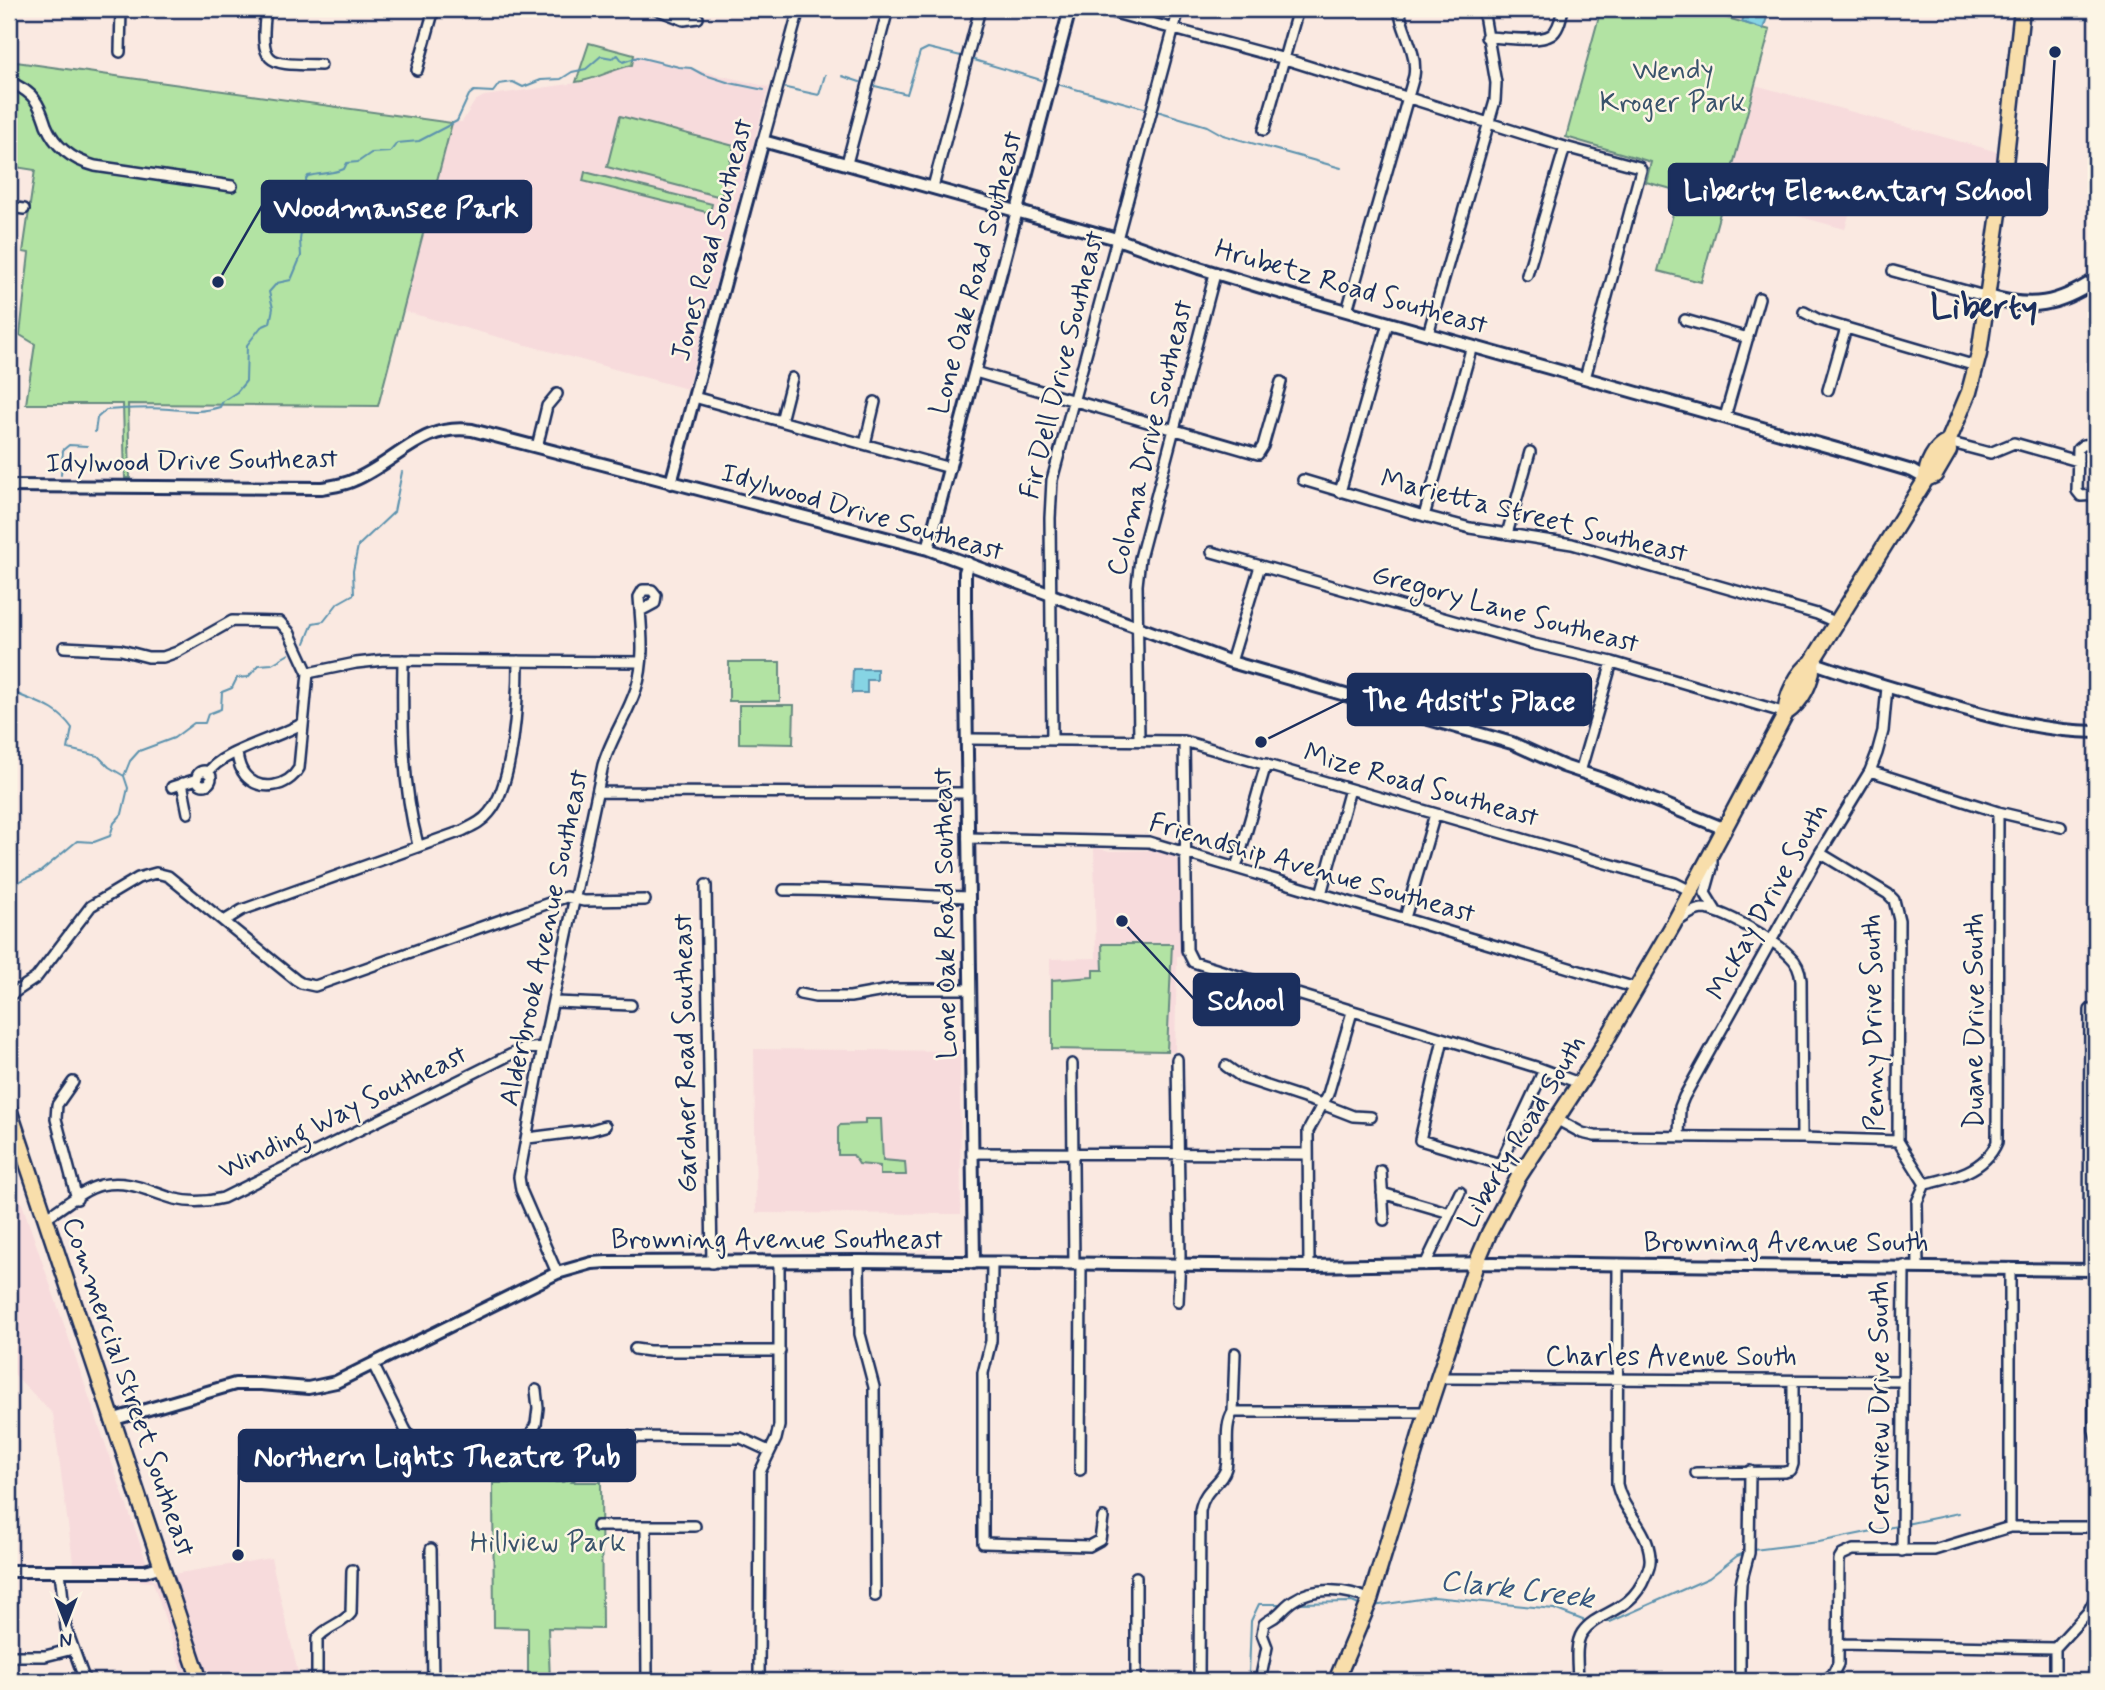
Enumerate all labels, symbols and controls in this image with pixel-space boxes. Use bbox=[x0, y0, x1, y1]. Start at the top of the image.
park label: Wendy Kroger Park bbox=[1600, 53, 1747, 122]
street label: Jones Road Southeast bbox=[663, 114, 763, 365]
street label: Lone Oak Road Southeast bbox=[921, 127, 1033, 419]
callout: Liberty Elementary School bbox=[1669, 164, 2047, 215]
text: Liberty Elementary School bbox=[1683, 172, 2033, 211]
callout: Woodmansee Park bbox=[262, 181, 531, 232]
text: Woodmansee Park bbox=[272, 189, 519, 228]
street label: Fir Dell Drive Southeast bbox=[1012, 226, 1114, 503]
street label: Hrubetz Road Southeast bbox=[1210, 231, 1492, 345]
district label: Liberty bbox=[1930, 285, 2038, 331]
street label: Coloma Drive Southeast bbox=[1099, 295, 1203, 580]
street label: Idylwood Drive Southeast bbox=[46, 441, 339, 483]
street label: Idylwood Drive Southeast bbox=[716, 455, 1008, 571]
street label: Marietta Street Southeast bbox=[1377, 461, 1692, 573]
street label: Gregory Lane Southeast bbox=[1367, 557, 1643, 666]
callout: The Adsit's Place bbox=[1348, 674, 1591, 725]
text: The Adsit's Place bbox=[1362, 682, 1576, 721]
street label: Mize Road Southeast bbox=[1299, 735, 1543, 837]
street label: Alderbrook Avenue Southeast bbox=[491, 766, 599, 1110]
street label: Lone Oak Road Southeast bbox=[925, 766, 967, 1059]
street label: McKay Drive South bbox=[1699, 797, 1837, 1007]
street label: Friendship Avenue Southeast bbox=[1145, 805, 1480, 933]
street label: Gardner Road Southeast bbox=[665, 912, 707, 1193]
street label: Duane Drive South bbox=[1957, 913, 1994, 1129]
street label: Penny Drive South bbox=[1854, 914, 1894, 1132]
callout: School bbox=[1194, 974, 1299, 1025]
text: School bbox=[1207, 982, 1285, 1021]
street label: Liberty Road South bbox=[1451, 1028, 1595, 1236]
street label: Winding Way Southeast bbox=[213, 1036, 475, 1192]
street label: Commercial Street Southeast bbox=[52, 1212, 204, 1562]
street label: Browning Avenue Southeast bbox=[611, 1222, 944, 1259]
street label: Browning Avenue South bbox=[1643, 1225, 1929, 1262]
street label: Crestview Drive South bbox=[1862, 1281, 1899, 1535]
street label: Charles Avenue South bbox=[1545, 1339, 1797, 1376]
callout: Northern Lights Theatre Pub bbox=[239, 1430, 635, 1481]
text: Northern Lights Theatre Pub bbox=[253, 1438, 621, 1478]
park label: Hillview Park bbox=[470, 1525, 626, 1562]
water label: Clark Creek bbox=[1438, 1561, 1598, 1619]
north arrow bbox=[32, 1588, 102, 1658]
text: N bbox=[60, 1626, 72, 1651]

